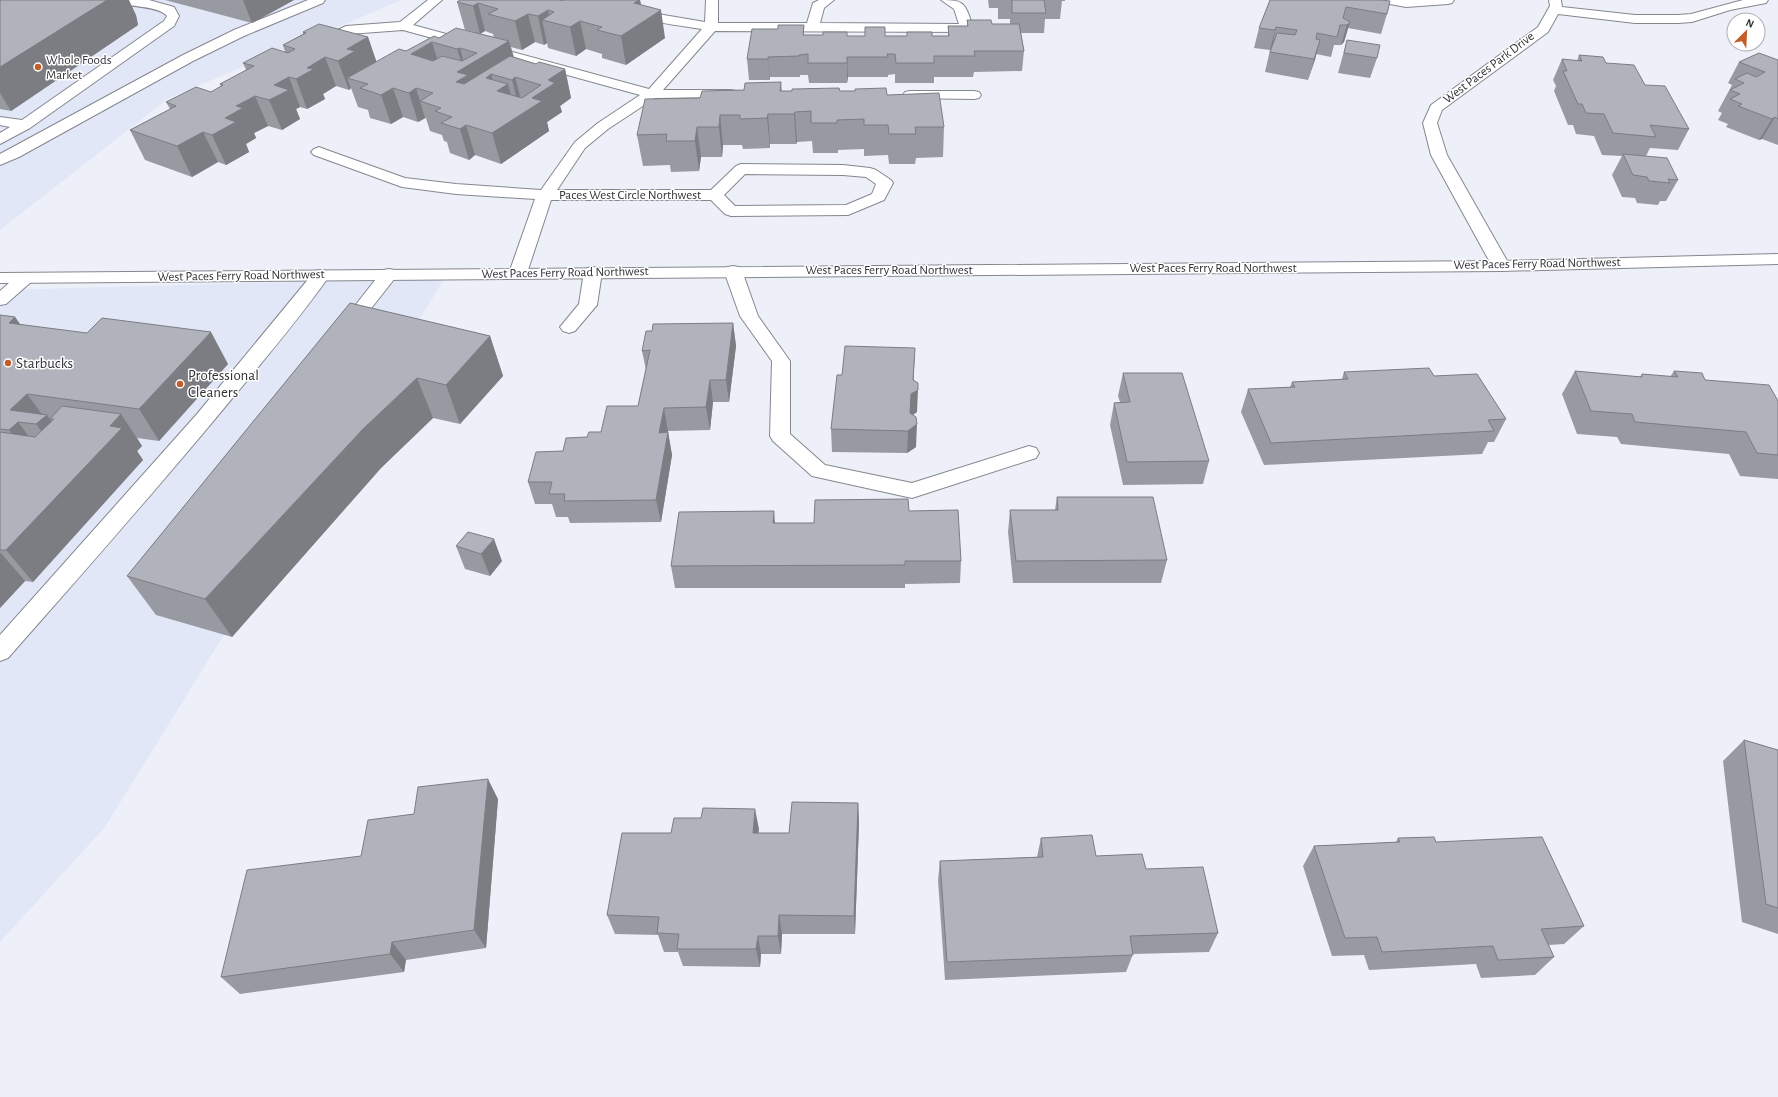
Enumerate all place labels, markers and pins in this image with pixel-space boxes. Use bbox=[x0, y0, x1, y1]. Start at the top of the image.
place label: Whole Foods Market bbox=[46, 54, 112, 82]
marker: Whole Foods Market bbox=[33, 62, 43, 72]
place label: Starbucks bbox=[16, 356, 73, 371]
marker: Starbucks bbox=[3, 358, 13, 368]
place label: Professional Cleaners bbox=[188, 368, 259, 400]
marker: Professional Cleaners bbox=[175, 379, 185, 389]

